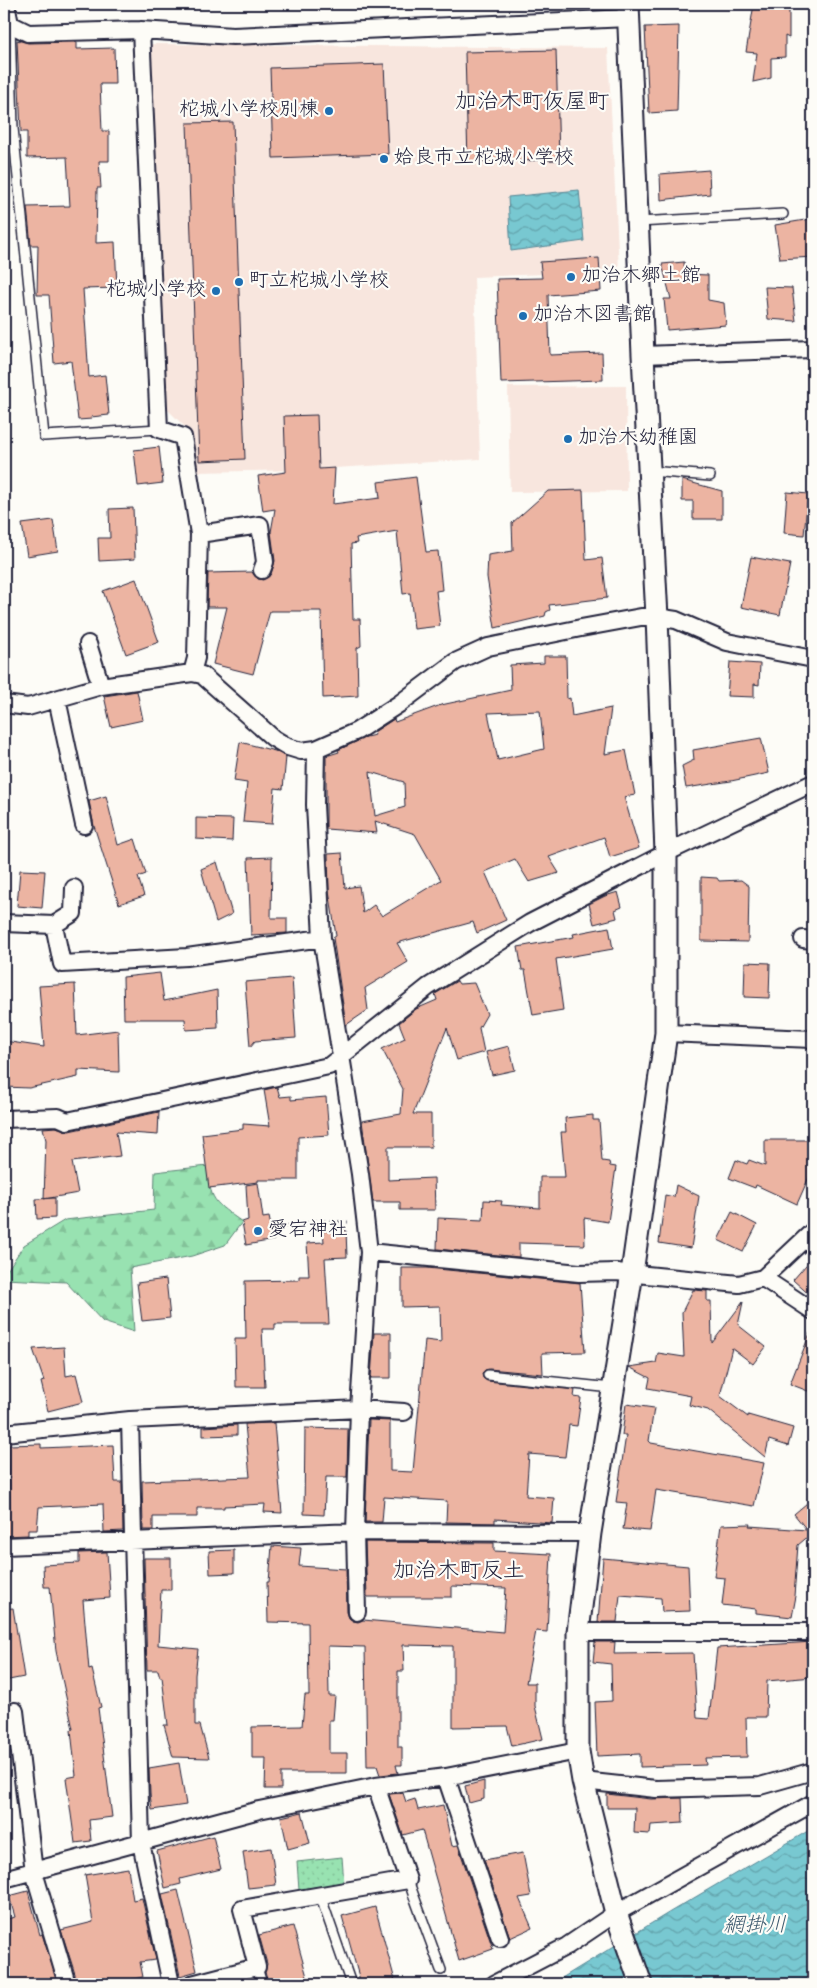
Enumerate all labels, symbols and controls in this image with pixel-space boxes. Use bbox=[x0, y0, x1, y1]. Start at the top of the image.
district label: 加治木町仮屋町 bbox=[455, 88, 609, 119]
place label: 柁城小学校別棟 bbox=[179, 97, 319, 125]
marker: 柁城小学校別棟 bbox=[323, 105, 335, 117]
place label: 姶良市立柁城小学校 bbox=[394, 145, 574, 173]
marker: 姶良市立柁城小学校 bbox=[378, 153, 390, 165]
place label: 加治木郷土館 bbox=[581, 263, 701, 291]
place label: 町立柁城小学校 bbox=[249, 268, 389, 296]
marker: 加治木郷土館 bbox=[565, 271, 577, 283]
marker: 町立柁城小学校 bbox=[233, 276, 245, 288]
place label: 柁城小学校 bbox=[106, 277, 206, 305]
marker: 柁城小学校 bbox=[210, 285, 222, 297]
place label: 加治木図書館 bbox=[533, 302, 653, 330]
marker: 加治木図書館 bbox=[517, 310, 529, 322]
place label: 加治木幼稚園 bbox=[578, 425, 698, 453]
marker: 加治木幼稚園 bbox=[562, 433, 574, 445]
place label: 愛宕神社 bbox=[268, 1217, 348, 1245]
marker: 愛宕神社 bbox=[252, 1225, 264, 1237]
district label: 加治木町反土 bbox=[393, 1557, 525, 1588]
water label: 網掛川 bbox=[724, 1912, 787, 1942]

